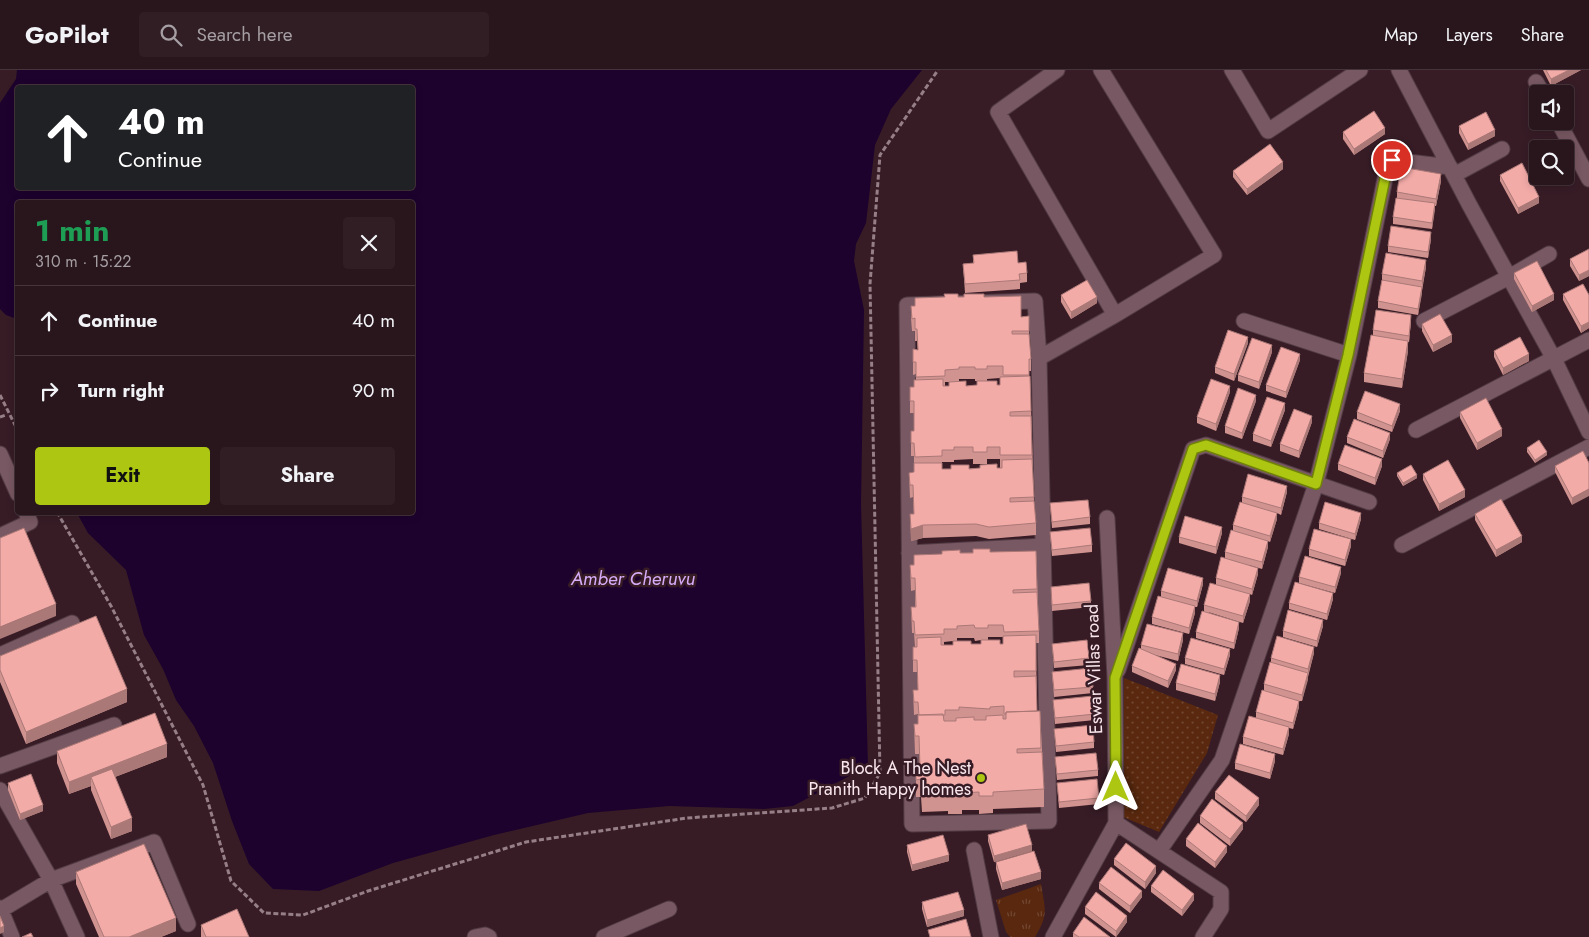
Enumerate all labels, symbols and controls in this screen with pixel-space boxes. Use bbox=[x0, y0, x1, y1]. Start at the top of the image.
search box bbox=[139, 12, 489, 57]
text: GoPilot bbox=[25, 17, 109, 52]
icon: search bbox=[157, 21, 185, 49]
text: Search here bbox=[197, 21, 293, 48]
text: Map bbox=[1384, 22, 1418, 48]
text: Layers bbox=[1446, 22, 1493, 48]
text: Share bbox=[1521, 22, 1564, 48]
map controls bbox=[1529, 85, 1574, 185]
button: sound bbox=[1529, 85, 1574, 130]
text: 40 m bbox=[118, 97, 205, 147]
icon: ahead bbox=[35, 105, 100, 170]
pin bbox=[1371, 139, 1413, 181]
button: search bbox=[1529, 140, 1574, 185]
text: Continue bbox=[118, 143, 202, 175]
icon: arrive bbox=[1378, 146, 1406, 174]
text: 1 min bbox=[35, 209, 109, 252]
button: close bbox=[343, 217, 395, 269]
text: 310 m · 15:22 bbox=[35, 250, 131, 273]
icon: ahead bbox=[35, 307, 63, 335]
text: Continue bbox=[78, 307, 157, 334]
text: 40 m bbox=[352, 307, 395, 334]
icon: right bbox=[35, 377, 63, 405]
text: Turn right bbox=[78, 377, 164, 404]
text: 90 m bbox=[352, 377, 395, 404]
button: Exit bbox=[35, 447, 210, 505]
button: Share bbox=[220, 447, 395, 505]
water label: Amber Cheruvu bbox=[570, 565, 695, 592]
street label: Eswar Villas road bbox=[1079, 603, 1109, 735]
place label: Block A The Nest Pranith Happy homes bbox=[808, 755, 972, 802]
position arrow bbox=[1089, 760, 1141, 812]
marker: Block A The Nest Pranith Happy homes bbox=[975, 772, 987, 784]

